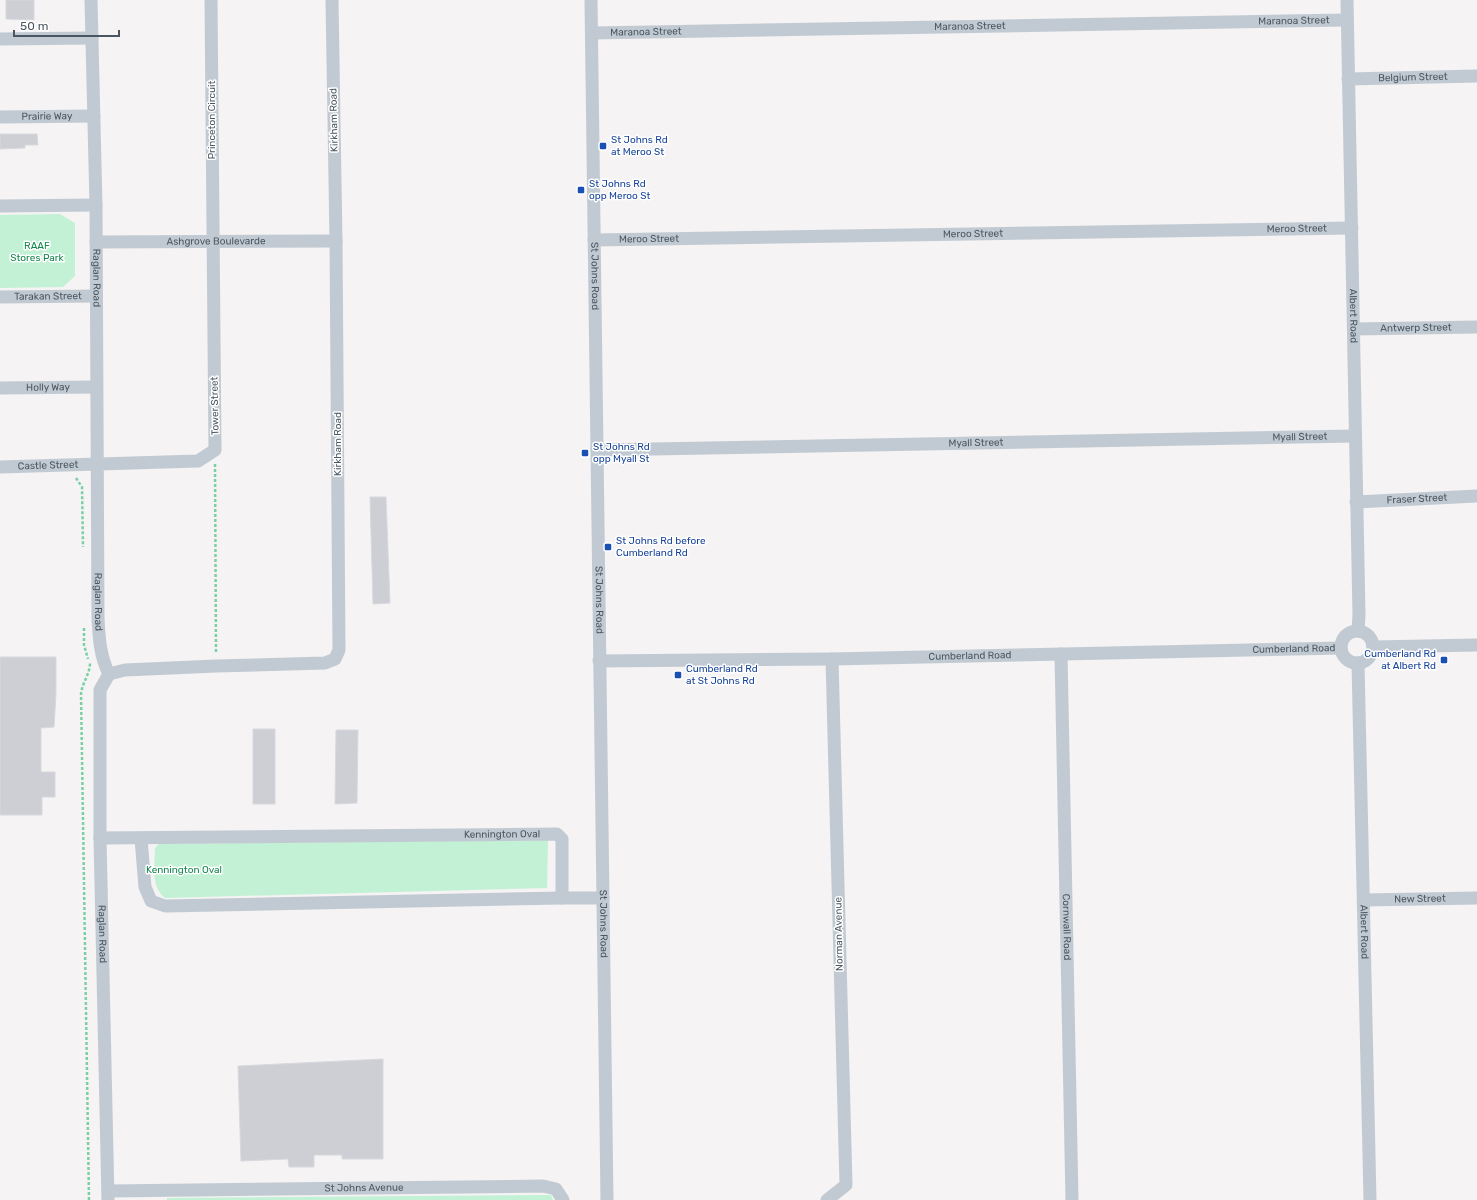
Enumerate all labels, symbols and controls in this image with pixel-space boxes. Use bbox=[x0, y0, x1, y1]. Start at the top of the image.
scale bar bbox=[14, 12, 119, 38]
street label: Maranoa Street bbox=[1258, 14, 1330, 28]
text: 50 m bbox=[20, 19, 48, 33]
street label: Maranoa Street bbox=[934, 20, 1006, 33]
street label: Maranoa Street bbox=[610, 25, 682, 39]
street label: Belgium Street bbox=[1378, 71, 1448, 84]
street label: Princeton Circuit bbox=[206, 81, 218, 159]
street label: Kirkham Road bbox=[327, 88, 341, 152]
street label: Prairie Way bbox=[21, 110, 73, 123]
place label: St Johns Rd at Meroo St bbox=[611, 134, 668, 158]
marker: St Johns Rd at Meroo St bbox=[598, 141, 608, 151]
place label: St Johns Rd opp Meroo St bbox=[589, 178, 651, 202]
marker: St Johns Rd opp Meroo St bbox=[576, 185, 586, 195]
street label: Meroo Street bbox=[1267, 222, 1327, 235]
street label: Meroo Street bbox=[943, 228, 1003, 240]
street label: Meroo Street bbox=[619, 233, 679, 246]
street label: Ashgrove Boulevarde bbox=[166, 235, 266, 248]
park label: RAAF Stores Park bbox=[10, 240, 65, 264]
street label: St Johns Road bbox=[588, 242, 601, 310]
street label: Raglan Road bbox=[90, 249, 102, 307]
street label: Albert Road bbox=[1347, 289, 1360, 343]
street label: Tarakan Street bbox=[14, 290, 82, 303]
street label: Antwerp Street bbox=[1380, 321, 1452, 335]
street label: Tower Street bbox=[208, 376, 222, 436]
street label: Holly Way bbox=[26, 381, 71, 394]
street label: Kirkham Road bbox=[332, 412, 344, 476]
street label: Myall Street bbox=[1272, 431, 1328, 444]
street label: Myall Street bbox=[948, 436, 1004, 450]
place label: St Johns Rd opp Myall St bbox=[593, 441, 650, 465]
marker: St Johns Rd opp Myall St bbox=[580, 448, 590, 458]
street label: Castle Street bbox=[17, 459, 79, 472]
street label: Fraser Street bbox=[1386, 491, 1448, 506]
place label: St Johns Rd before Cumberland Rd bbox=[616, 535, 706, 559]
marker: St Johns Rd before Cumberland Rd bbox=[603, 542, 613, 552]
street label: St Johns Road bbox=[593, 566, 605, 634]
street label: Raglan Road bbox=[92, 573, 105, 632]
street label: Cumberland Road bbox=[1252, 642, 1336, 656]
place label: Cumberland Rd at Albert Rd bbox=[1364, 648, 1436, 672]
street label: Cumberland Road bbox=[928, 649, 1012, 663]
marker: Cumberland Rd at Albert Rd bbox=[1439, 655, 1449, 665]
place label: Cumberland Rd at St Johns Rd bbox=[686, 663, 758, 687]
marker: Cumberland Rd at St Johns Rd bbox=[673, 670, 683, 680]
street label: Kennington Oval bbox=[464, 828, 540, 841]
park label: Kennington Oval bbox=[146, 864, 222, 876]
street label: St Johns Road bbox=[597, 890, 610, 958]
street label: Cornwall Road bbox=[1060, 893, 1073, 960]
street label: New Street bbox=[1394, 893, 1446, 905]
street label: Norman Avenue bbox=[832, 896, 846, 971]
street label: Albert Road bbox=[1357, 904, 1371, 959]
street label: Raglan Road bbox=[95, 905, 109, 963]
street label: St Johns Avenue bbox=[324, 1182, 404, 1195]

